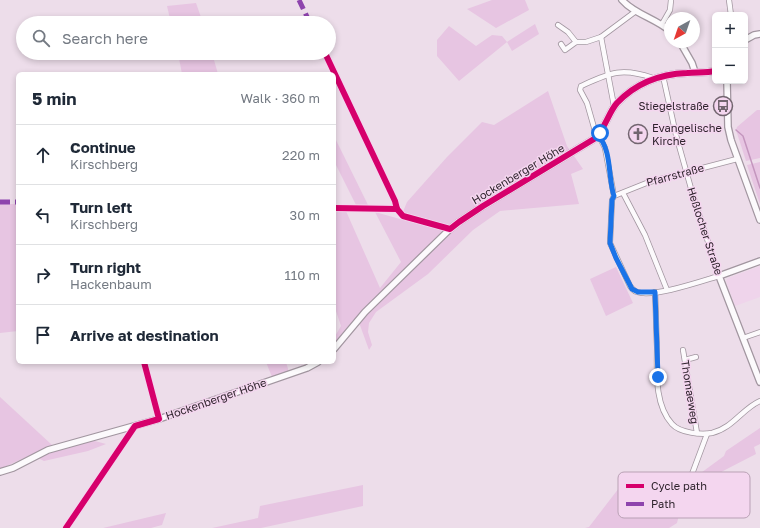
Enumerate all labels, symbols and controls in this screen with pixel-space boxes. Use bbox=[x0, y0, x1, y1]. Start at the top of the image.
north arrow bbox=[664, 12, 700, 48]
map controls bbox=[712, 12, 748, 84]
button: + bbox=[712, 12, 748, 48]
search box bbox=[16, 16, 336, 60]
icon: search bbox=[30, 27, 52, 49]
text: Search here bbox=[62, 29, 148, 47]
button: − bbox=[712, 48, 748, 84]
text: 5 min bbox=[32, 88, 76, 109]
text: Walk · 360 m bbox=[241, 90, 320, 106]
bus stop icon: Stiegelstraße bbox=[712, 95, 734, 117]
place label: Stiegelstraße bbox=[638, 99, 709, 112]
place label: Evangelische Kirche bbox=[652, 121, 722, 147]
church icon: Evangelische Kirche bbox=[627, 123, 649, 145]
route start bbox=[591, 124, 609, 142]
text: Continue bbox=[70, 138, 136, 156]
street label: Hockenberger Höhe bbox=[469, 141, 566, 206]
icon: ahead bbox=[32, 144, 54, 166]
text: 220 m bbox=[282, 147, 320, 163]
text: Kirschberg bbox=[70, 156, 138, 172]
street label: Pfarrstraße bbox=[645, 161, 705, 188]
street label: Heßlocher Straße bbox=[685, 185, 726, 276]
text: Turn left bbox=[70, 198, 132, 216]
icon: left bbox=[32, 204, 54, 226]
text: 30 m bbox=[290, 207, 320, 223]
text: Kirschberg bbox=[70, 216, 138, 232]
text: Turn right bbox=[70, 258, 141, 276]
icon: right bbox=[32, 264, 54, 286]
text: 110 m bbox=[285, 267, 320, 283]
text: Hackenbaum bbox=[70, 276, 152, 292]
icon: arrive bbox=[32, 324, 54, 346]
text: Arrive at destination bbox=[70, 326, 219, 344]
street label: Thomaeweg bbox=[679, 359, 702, 425]
route end bbox=[649, 368, 667, 386]
street label: Hockenberger Höhe bbox=[164, 375, 268, 422]
legend bbox=[618, 472, 750, 518]
text: Cycle path bbox=[651, 479, 707, 492]
text: Path bbox=[651, 497, 675, 510]

